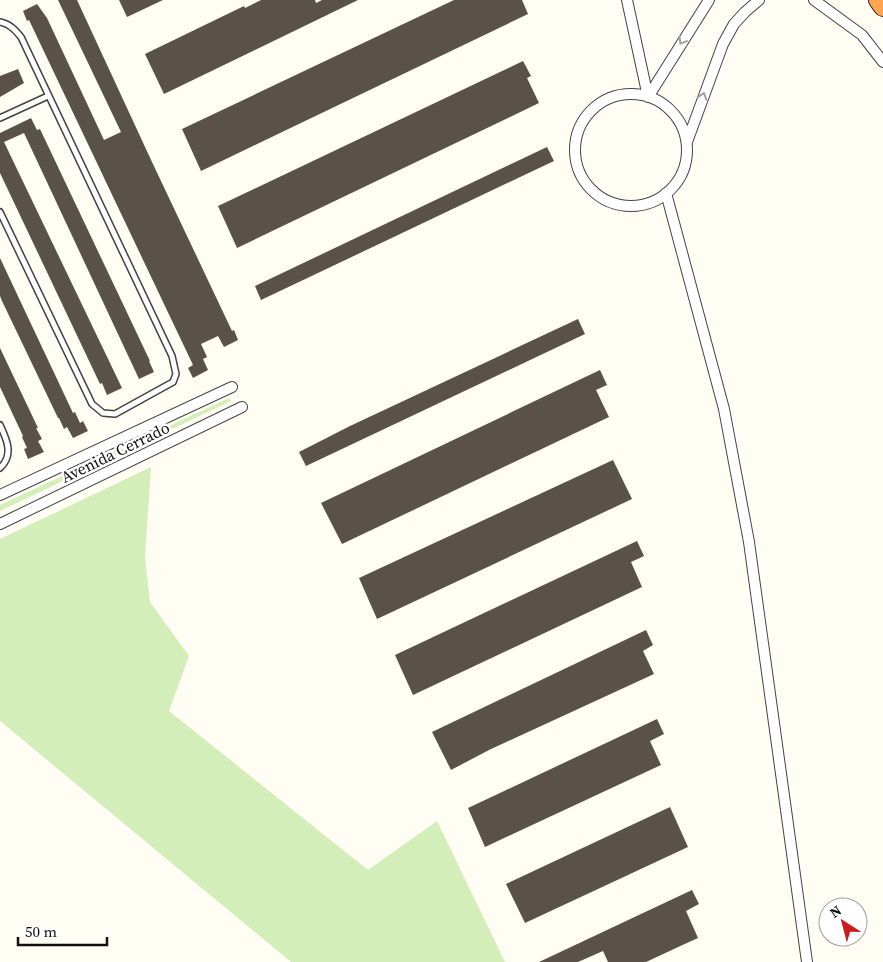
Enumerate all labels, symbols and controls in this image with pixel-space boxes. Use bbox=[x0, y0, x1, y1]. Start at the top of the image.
one-way arrow bbox=[679, 36, 689, 45]
one-way arrow bbox=[697, 92, 707, 100]
street label: Avenida Cerrado bbox=[57, 416, 173, 488]
north arrow bbox=[818, 897, 868, 947]
text: N bbox=[825, 900, 845, 923]
scale bar bbox=[18, 914, 106, 946]
text: 50 m bbox=[25, 921, 57, 942]

